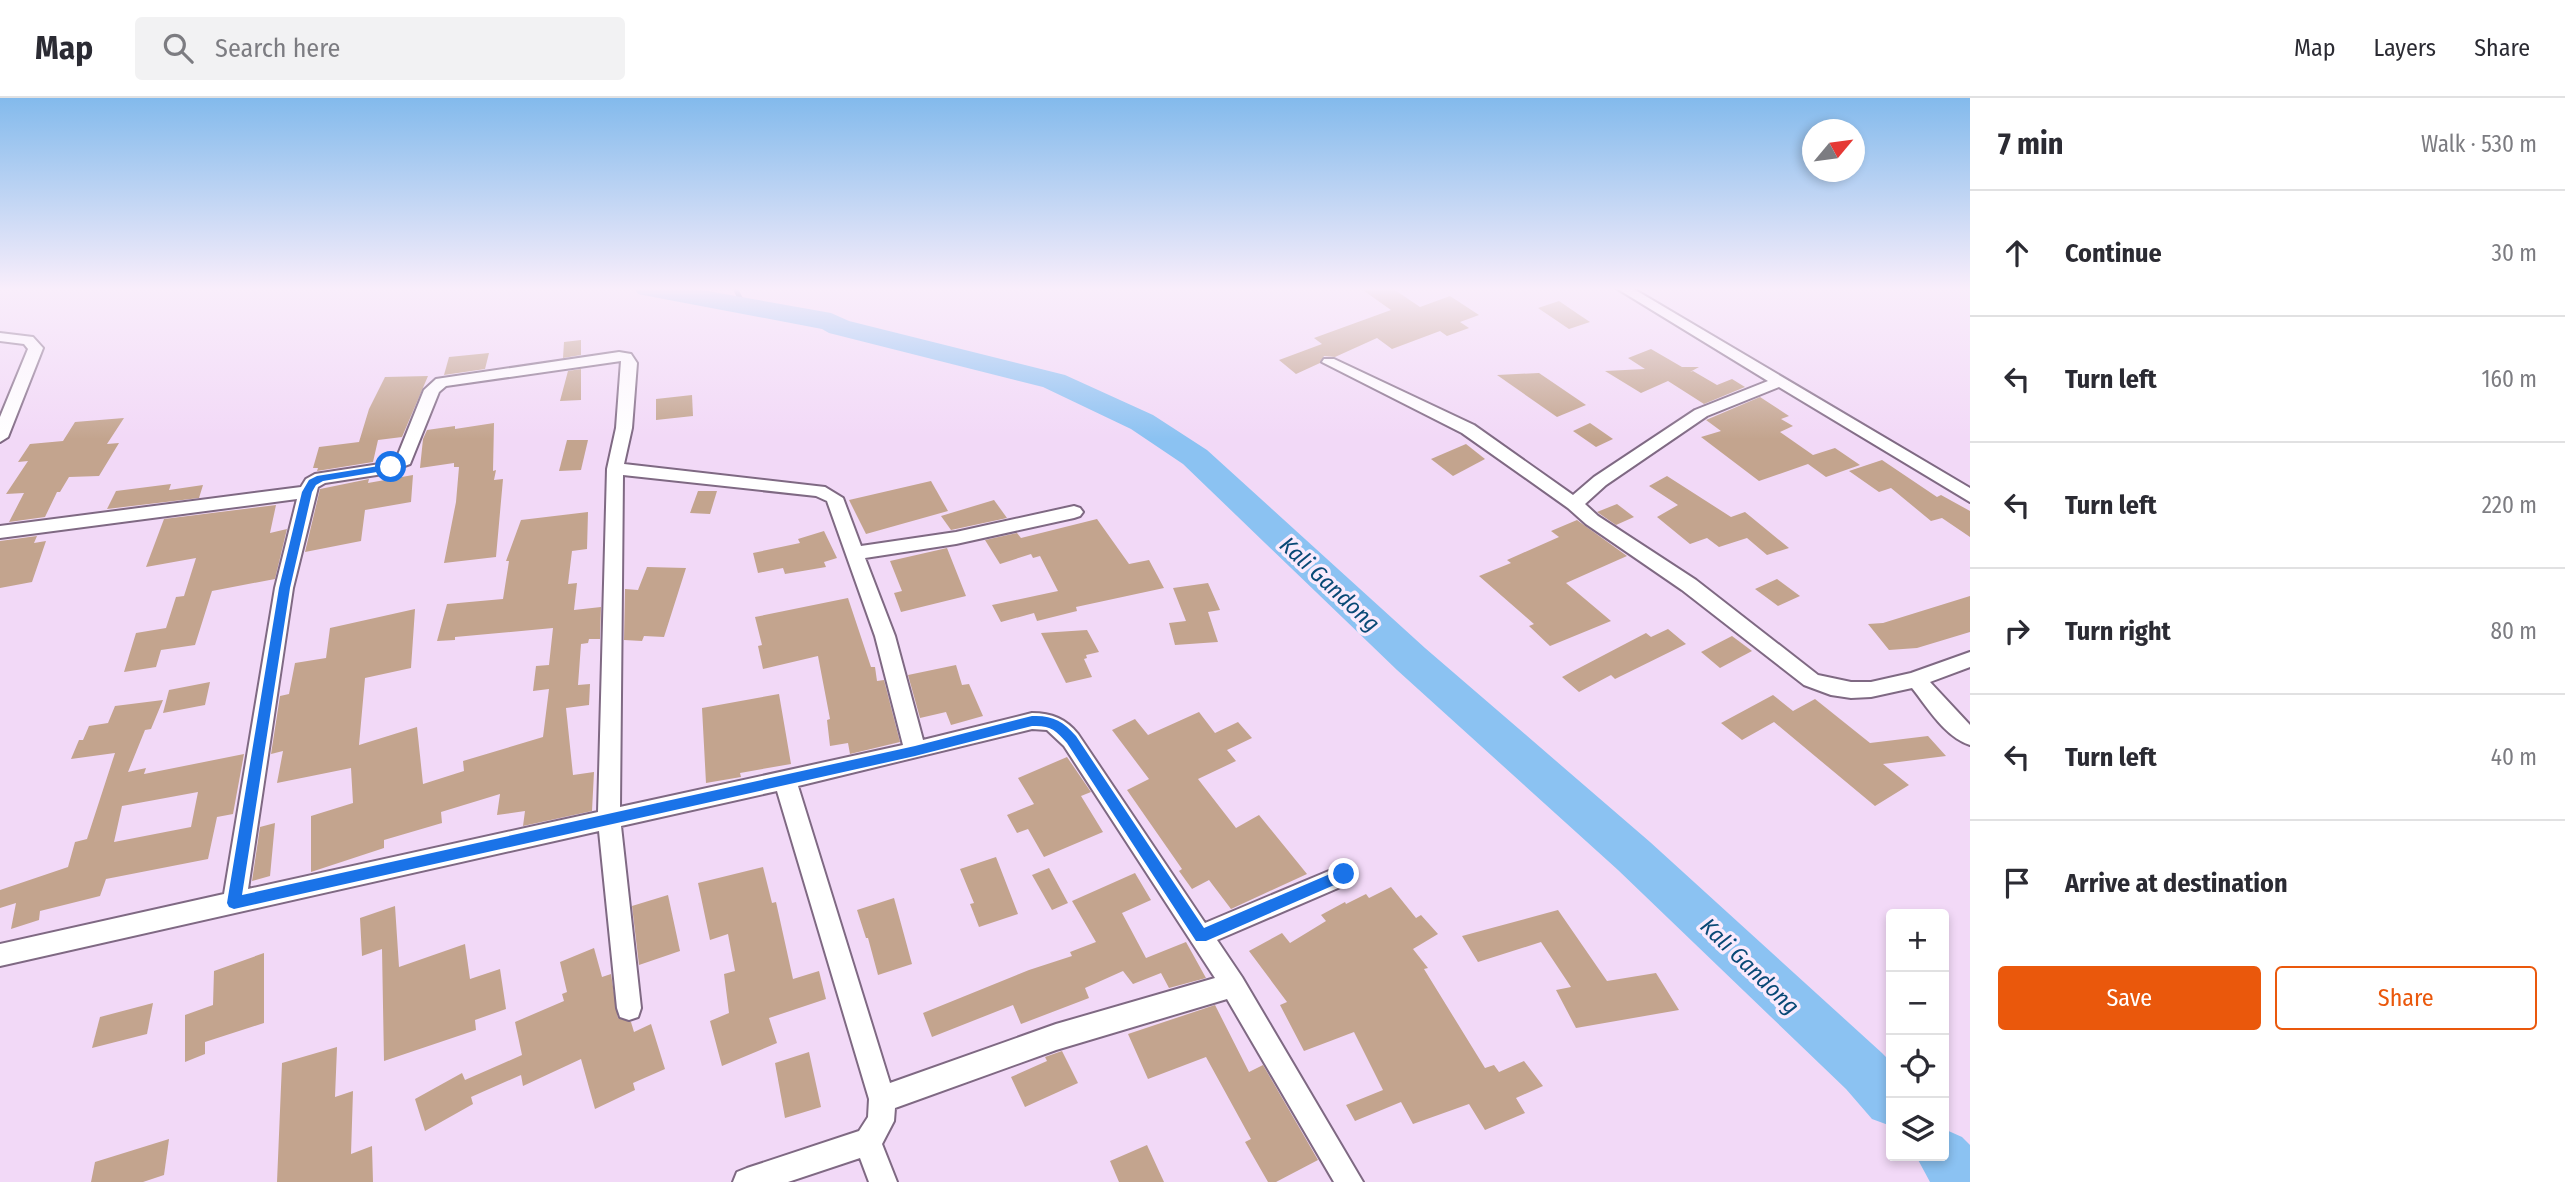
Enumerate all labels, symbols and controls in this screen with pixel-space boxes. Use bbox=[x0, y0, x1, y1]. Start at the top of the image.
search box bbox=[135, 17, 625, 80]
text: Map bbox=[35, 28, 93, 68]
icon: search bbox=[159, 29, 197, 67]
text: Search here bbox=[215, 33, 340, 64]
text: Map bbox=[2294, 34, 2336, 62]
text: Layers bbox=[2374, 34, 2436, 62]
text: Share bbox=[2474, 34, 2530, 62]
north arrow bbox=[1802, 119, 1865, 182]
text: 7 min bbox=[1998, 126, 2063, 162]
text: Walk · 530 m bbox=[2421, 130, 2537, 158]
icon: ahead bbox=[1998, 234, 2036, 272]
text: Continue bbox=[2065, 238, 2162, 269]
text: 30 m bbox=[2492, 239, 2537, 267]
icon: left bbox=[1998, 360, 2036, 398]
text: Turn left bbox=[2065, 364, 2157, 395]
text: 160 m bbox=[2482, 365, 2537, 393]
route start bbox=[375, 451, 406, 482]
icon: left bbox=[1998, 486, 2036, 524]
text: Turn left bbox=[2065, 490, 2157, 521]
text: 220 m bbox=[2482, 491, 2537, 519]
water label: Kali Gandong bbox=[1274, 531, 1386, 637]
icon: right bbox=[1998, 612, 2036, 650]
text: Turn right bbox=[2065, 616, 2171, 647]
text: 80 m bbox=[2490, 617, 2537, 645]
icon: left bbox=[1998, 738, 2036, 776]
text: Turn left bbox=[2065, 742, 2157, 773]
text: 40 m bbox=[2491, 743, 2537, 771]
route end bbox=[1328, 858, 1359, 889]
icon: arrive bbox=[1998, 864, 2036, 902]
text: Arrive at destination bbox=[2065, 868, 2288, 899]
map controls bbox=[1886, 909, 1949, 1161]
button: + bbox=[1886, 909, 1949, 972]
water label: Kali Gandong bbox=[1695, 912, 1805, 1020]
button: Save bbox=[1998, 966, 2261, 1030]
button: Share bbox=[2275, 966, 2537, 1030]
button: − bbox=[1886, 972, 1949, 1035]
button: locate bbox=[1886, 1035, 1949, 1098]
button: layers bbox=[1886, 1098, 1949, 1161]

